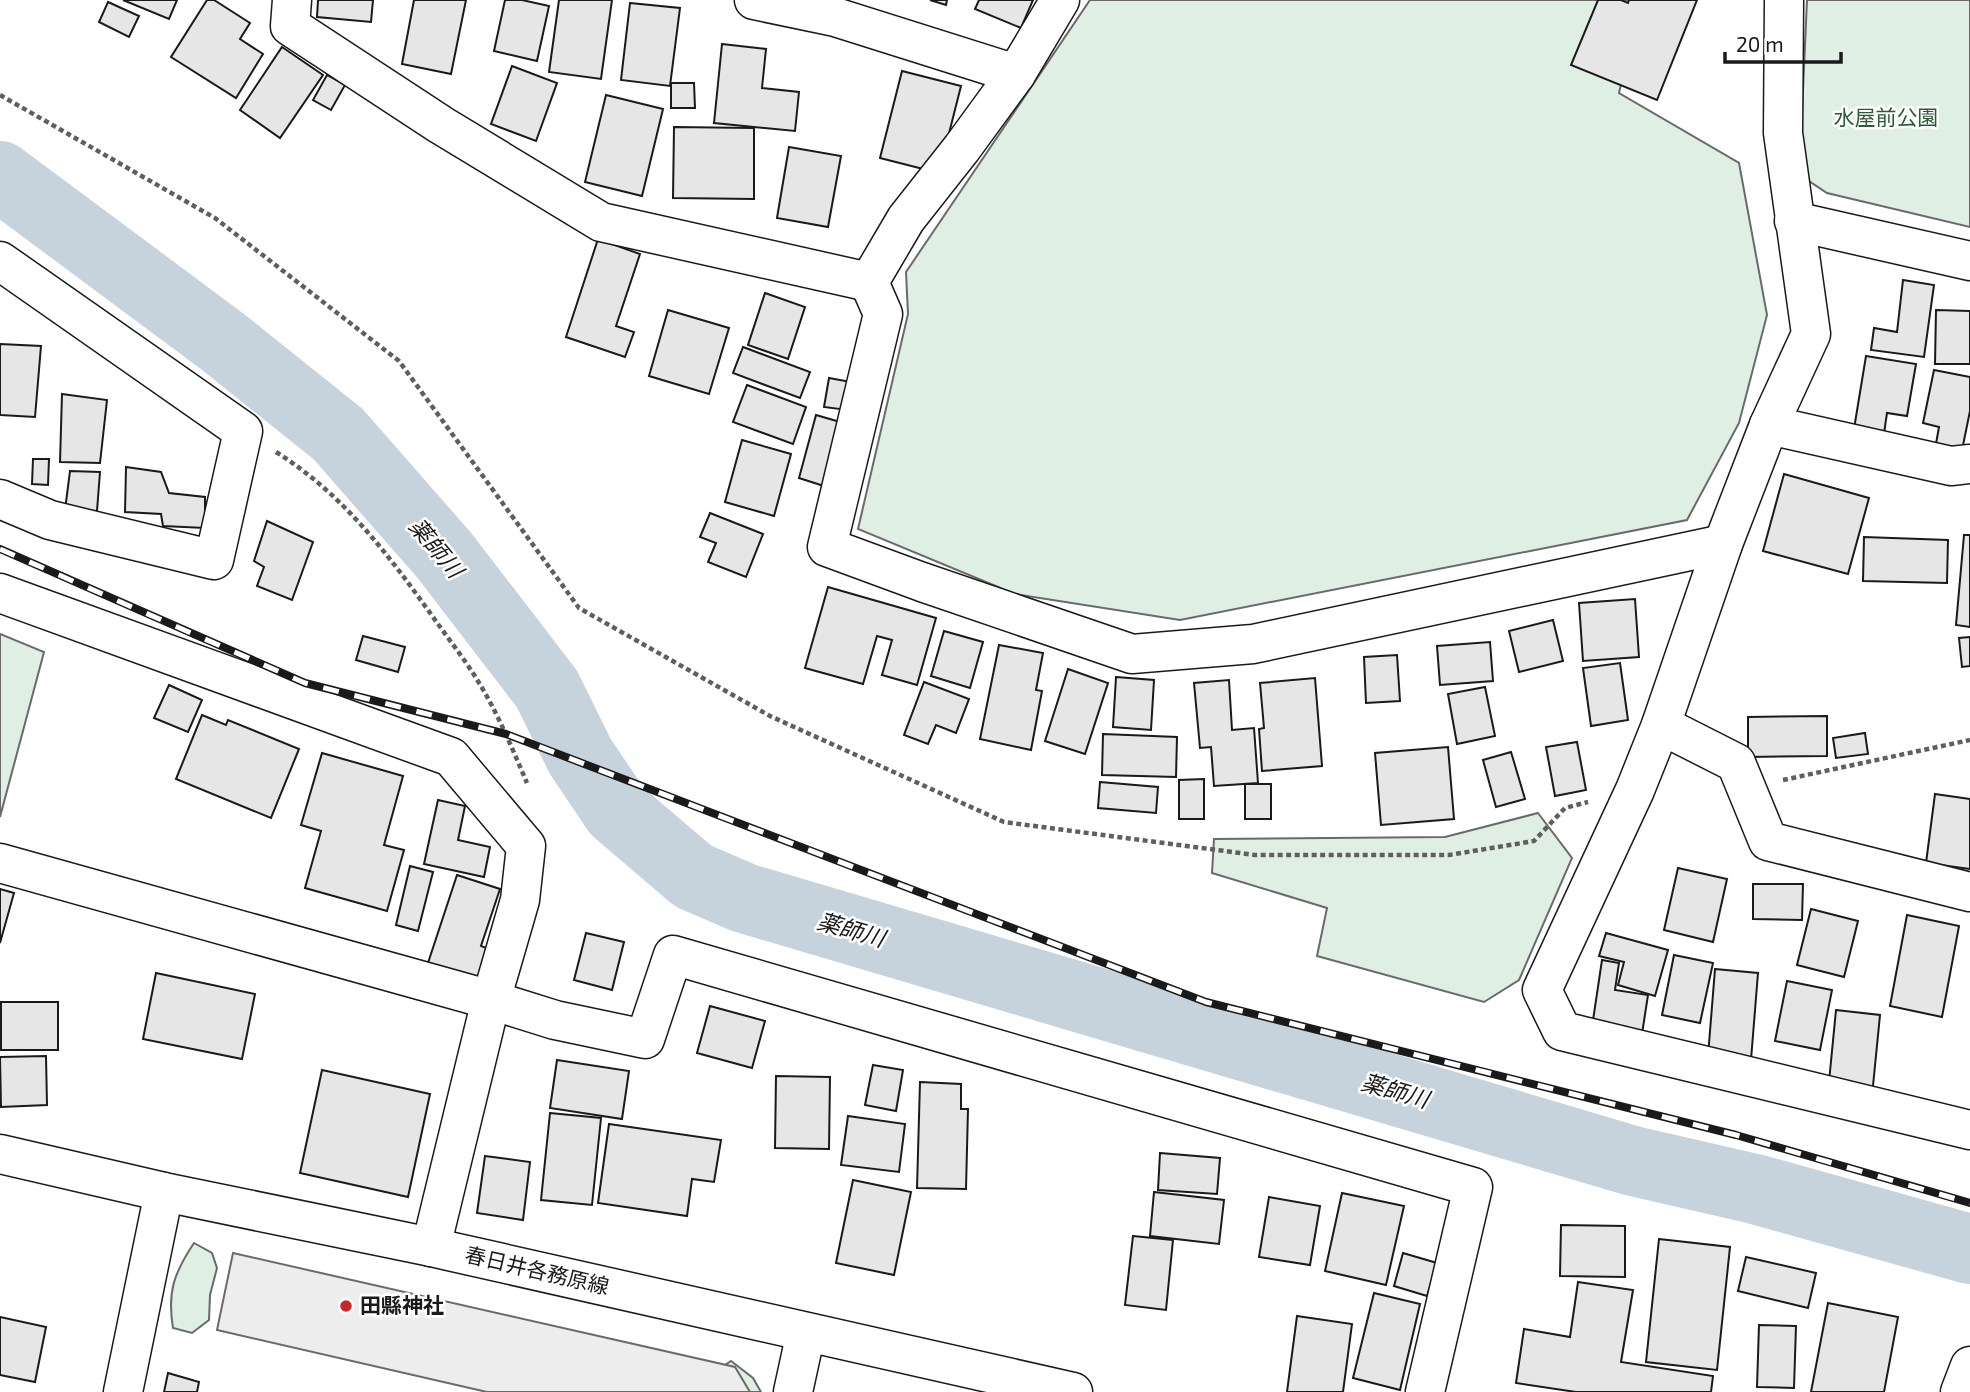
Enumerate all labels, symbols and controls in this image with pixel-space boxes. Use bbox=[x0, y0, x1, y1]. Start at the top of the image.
scale bar bbox=[1725, 21, 1840, 65]
text: 20 m bbox=[1736, 31, 1784, 56]
park label: 水屋前公園 bbox=[1834, 104, 1939, 129]
water label: 薬師川 bbox=[404, 512, 472, 585]
water label: 薬師川 bbox=[814, 906, 891, 953]
water label: 薬師川 bbox=[1358, 1067, 1435, 1114]
street label: 春日井各務原線 bbox=[463, 1241, 612, 1298]
place label: 田縣神社 bbox=[360, 1292, 444, 1317]
marker: 田縣神社 bbox=[338, 1298, 354, 1314]

